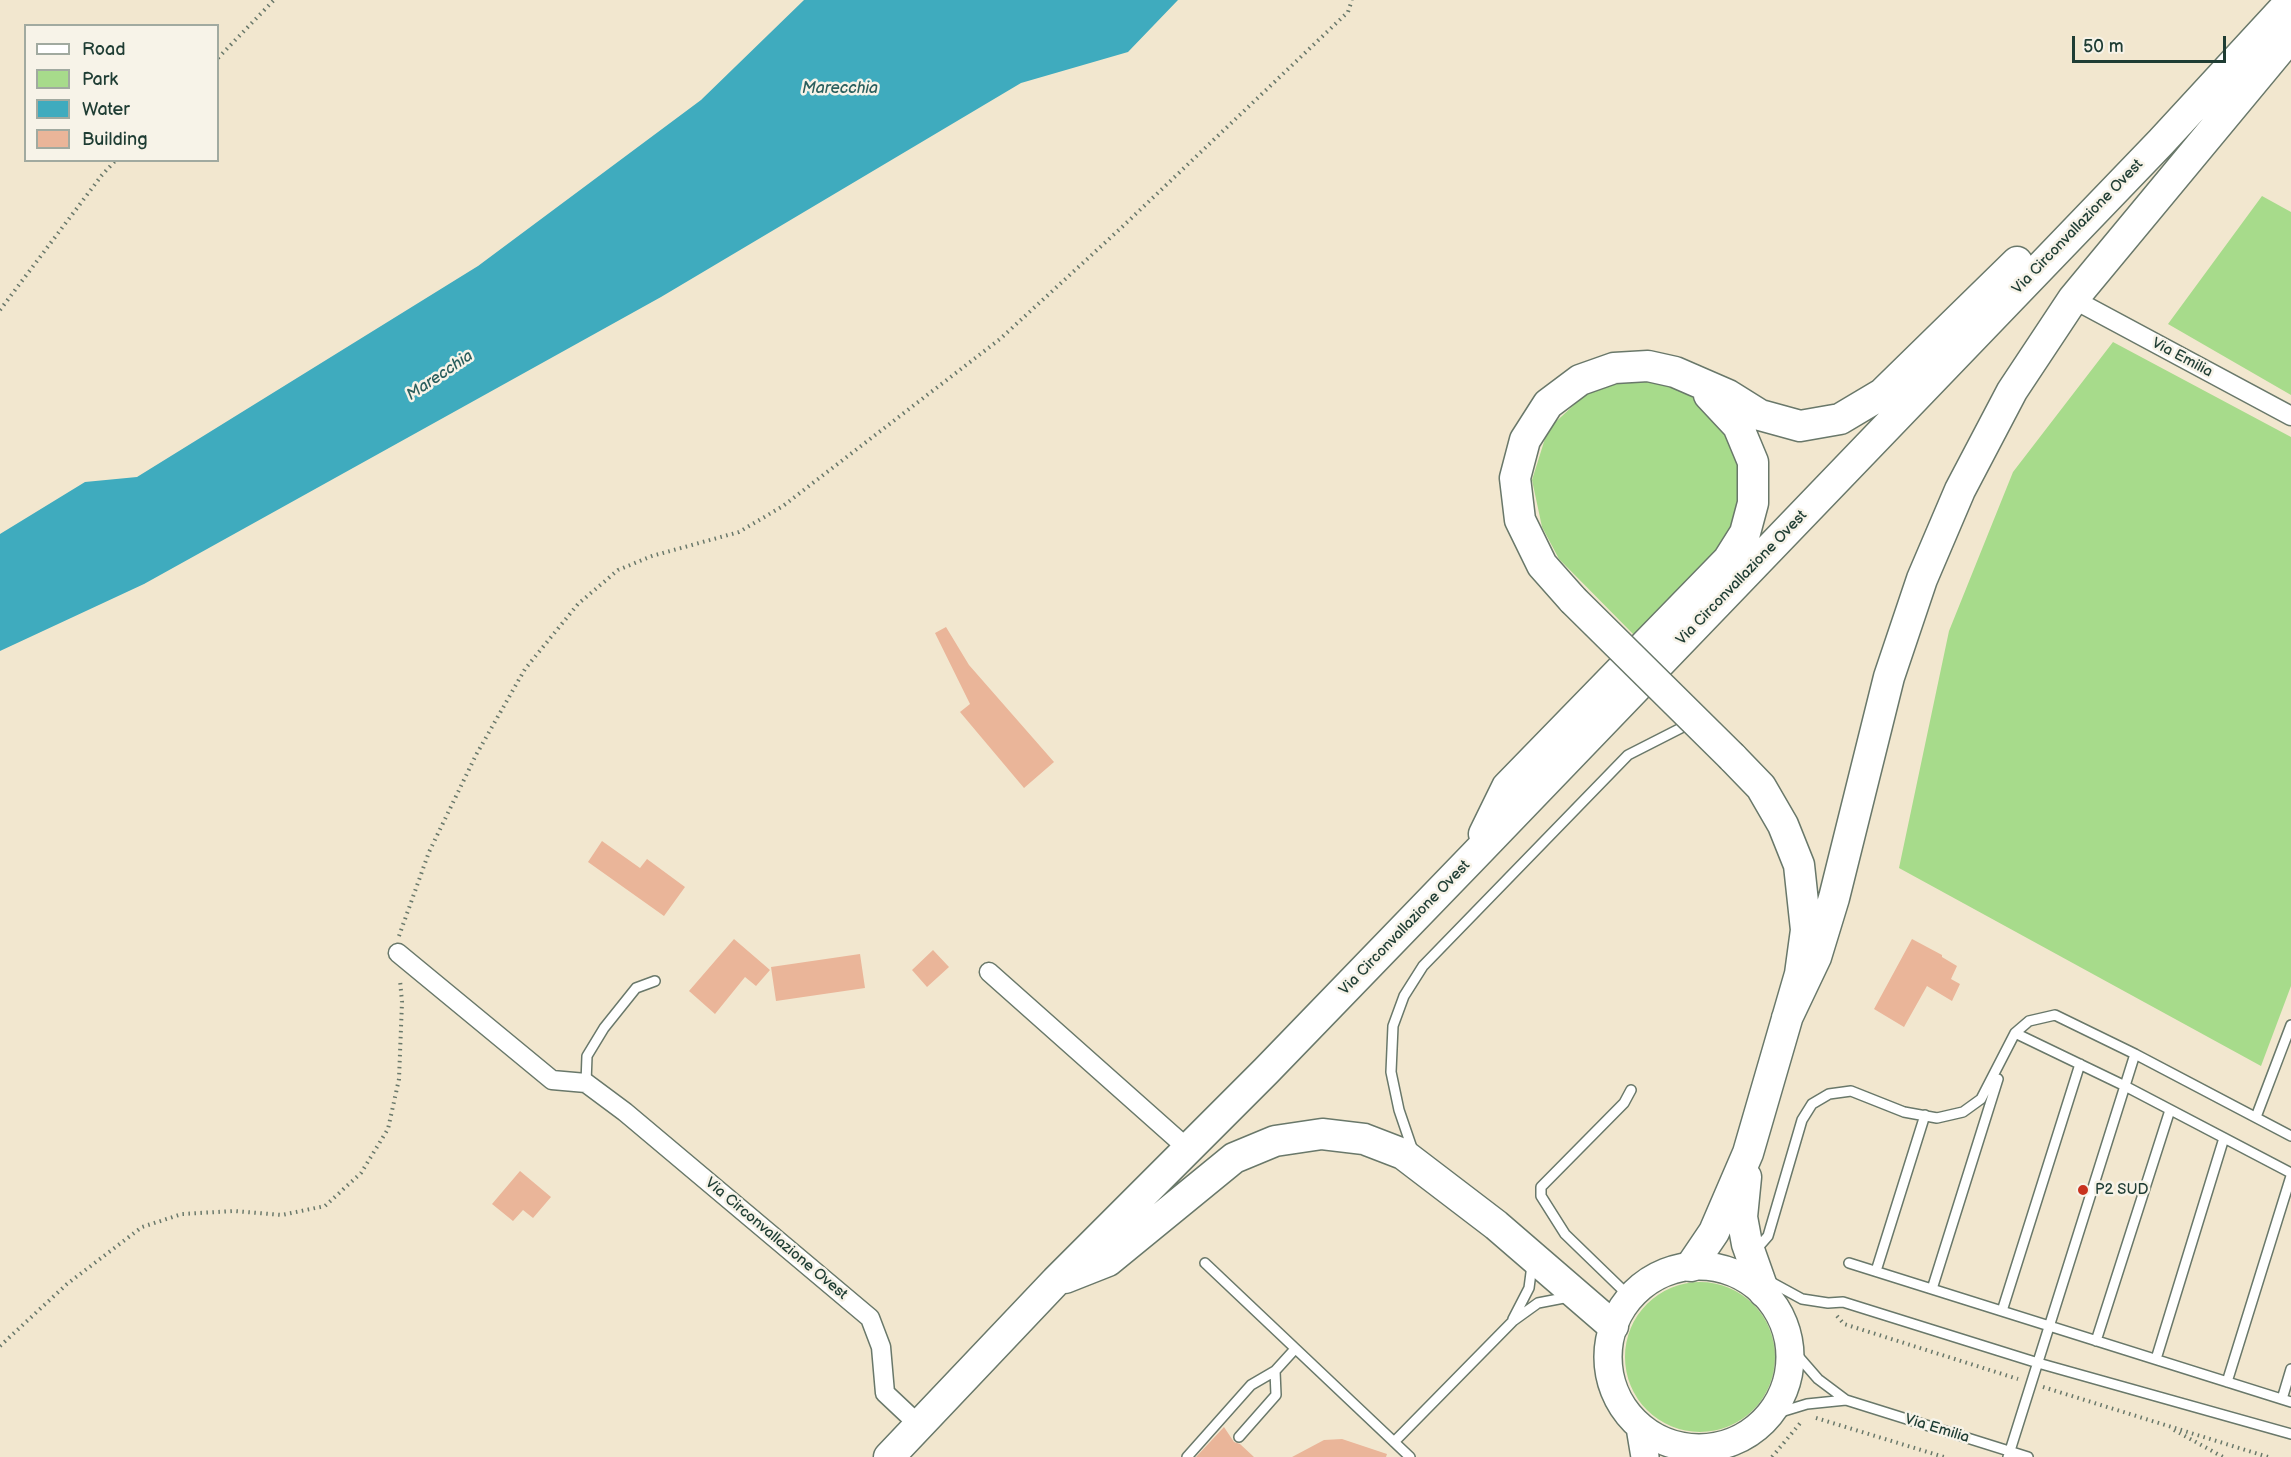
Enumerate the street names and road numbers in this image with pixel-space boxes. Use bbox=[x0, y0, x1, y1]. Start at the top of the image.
street label: Via Circonvallazione Ovest bbox=[2009, 156, 2147, 298]
street label: Via Emilia bbox=[2148, 334, 2216, 382]
street label: Via Circonvallazione Ovest bbox=[1673, 507, 1811, 649]
street label: Via Circonvallazione Ovest bbox=[1336, 857, 1474, 999]
street label: Via Circonvallazione Ovest bbox=[701, 1174, 851, 1304]
street label: Via Emilia bbox=[1903, 1411, 1971, 1447]

